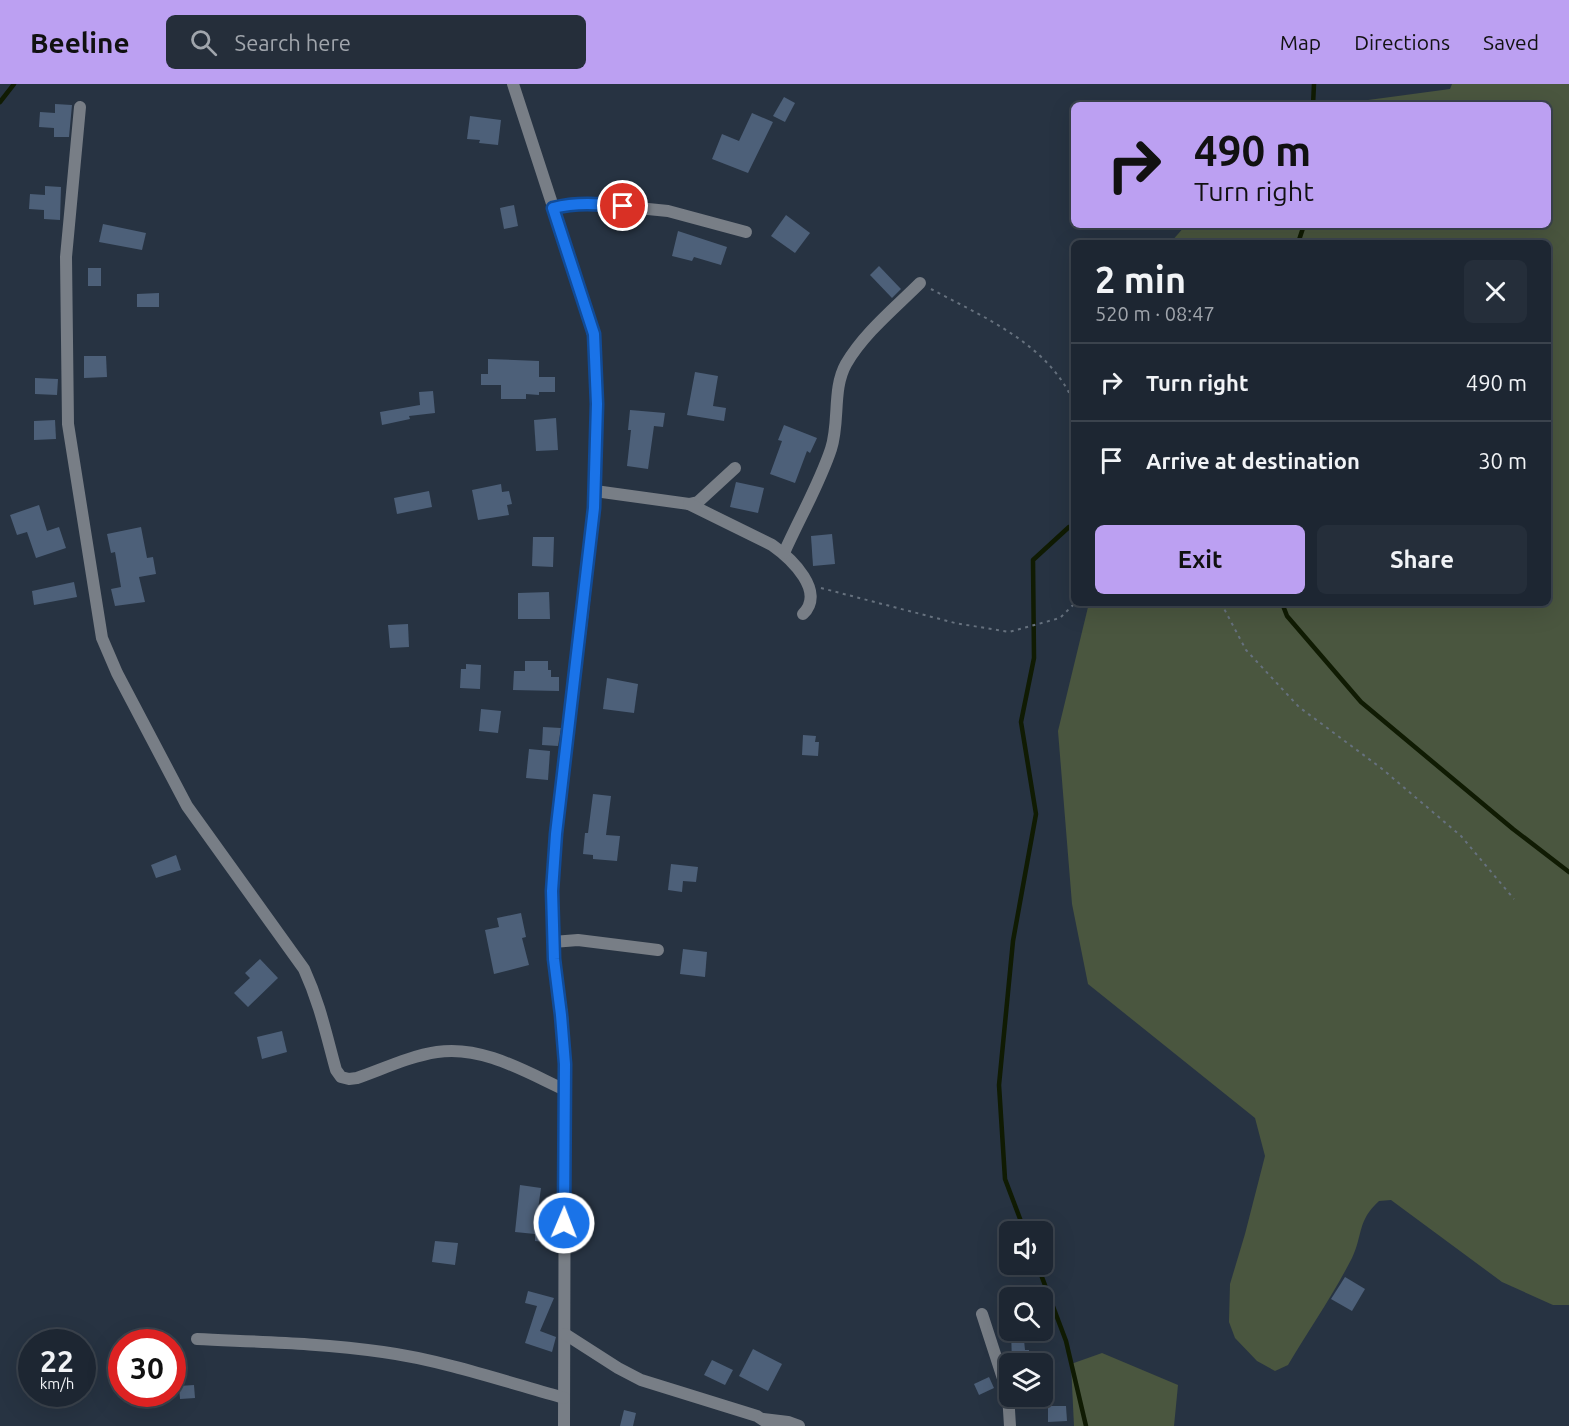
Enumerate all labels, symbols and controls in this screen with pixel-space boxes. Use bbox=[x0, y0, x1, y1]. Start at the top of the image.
search box bbox=[166, 15, 586, 69]
icon: search bbox=[187, 26, 220, 59]
text: Beeline bbox=[30, 27, 130, 58]
text: Search here bbox=[235, 30, 351, 55]
text: Map bbox=[1280, 30, 1321, 54]
text: Directions bbox=[1354, 30, 1450, 54]
text: Saved bbox=[1483, 30, 1539, 54]
icon: right bbox=[1095, 126, 1173, 204]
text: 490 m bbox=[1194, 127, 1311, 174]
text: Turn right bbox=[1194, 176, 1314, 206]
pin bbox=[597, 180, 648, 231]
icon: arrive bbox=[606, 189, 639, 222]
text: 2 min bbox=[1095, 259, 1186, 300]
button: close bbox=[1464, 260, 1527, 323]
text: 520 m · 08:47 bbox=[1095, 302, 1215, 325]
icon: right bbox=[1095, 366, 1128, 399]
text: Turn right bbox=[1146, 370, 1248, 395]
text: 490 m bbox=[1466, 370, 1527, 395]
icon: arrive bbox=[1095, 444, 1128, 477]
text: Arrive at destination bbox=[1146, 448, 1360, 473]
text: 30 m bbox=[1478, 448, 1527, 473]
button: Exit bbox=[1095, 525, 1305, 594]
button: Share bbox=[1317, 525, 1527, 594]
position arrow bbox=[532, 1191, 596, 1255]
map controls bbox=[999, 1221, 1053, 1407]
button: sound bbox=[999, 1221, 1053, 1275]
button: search bbox=[999, 1287, 1053, 1341]
speed limit sign: 30 bbox=[108, 1329, 186, 1407]
text: 22 bbox=[40, 1344, 74, 1378]
button: layers bbox=[999, 1353, 1053, 1407]
text: km/h bbox=[40, 1375, 74, 1392]

